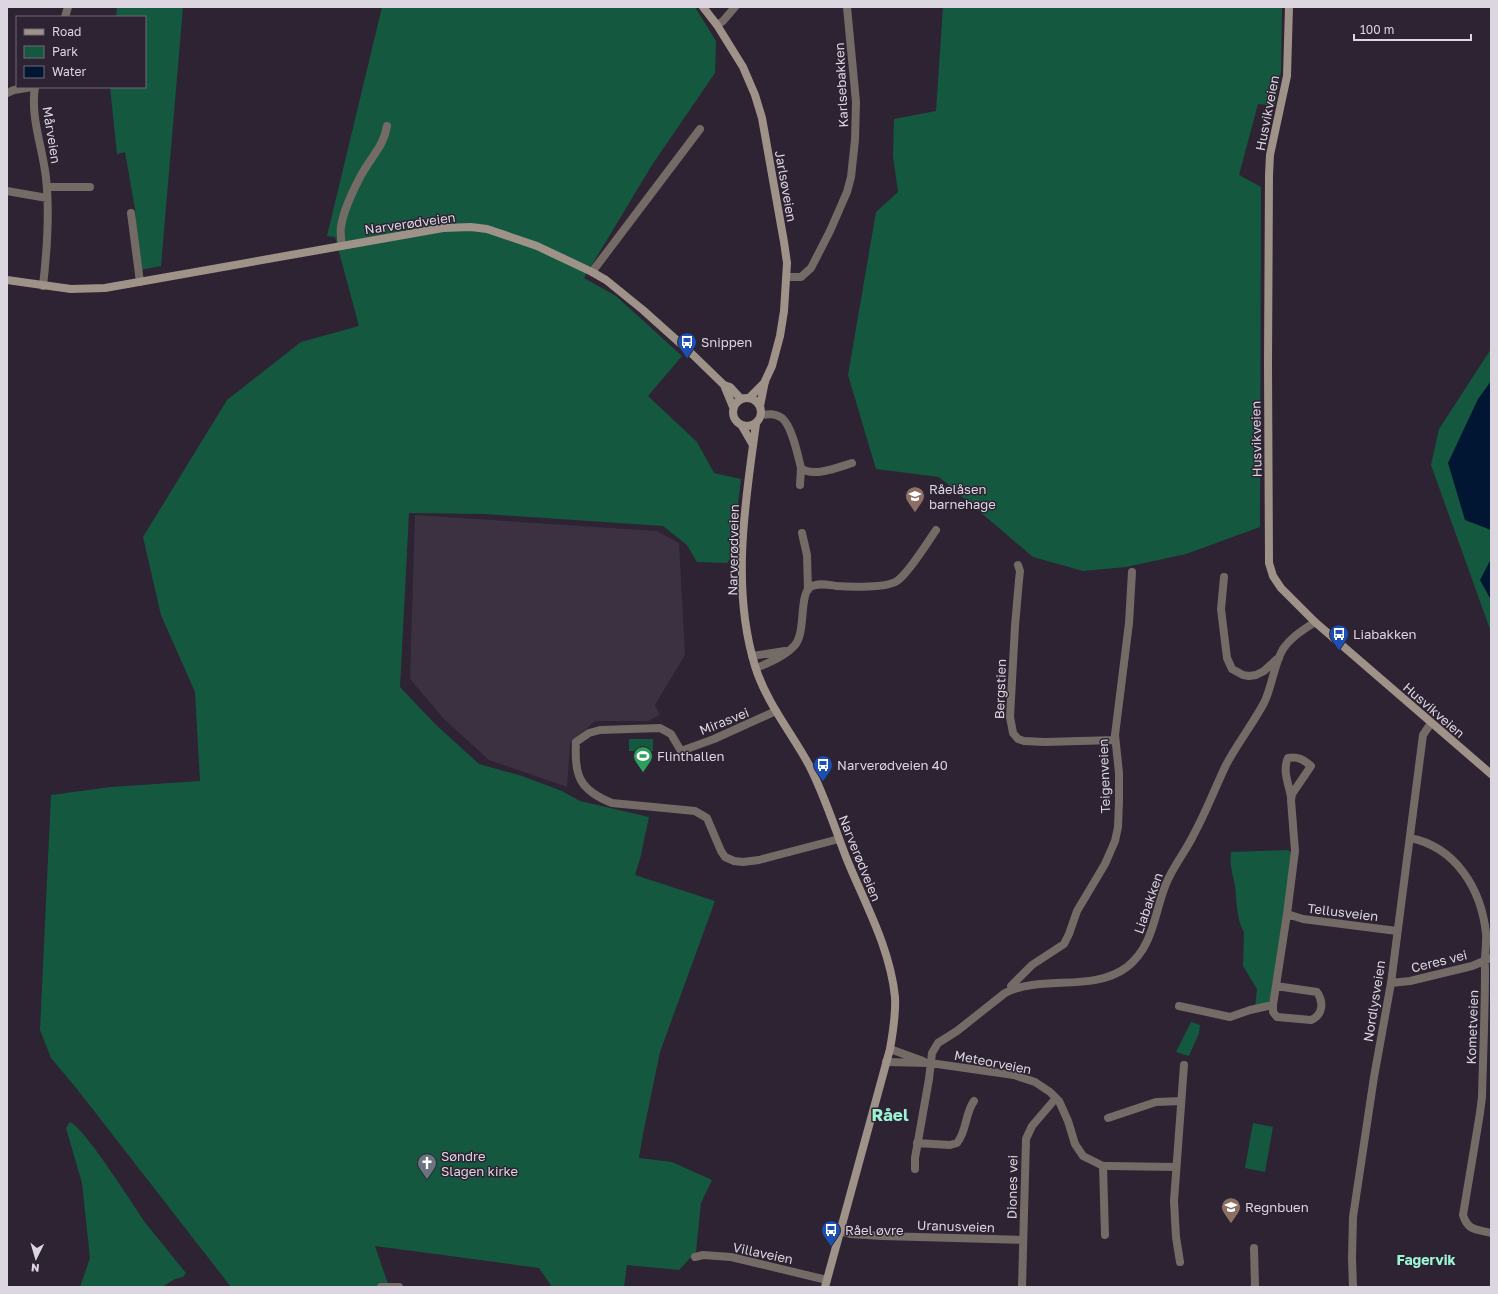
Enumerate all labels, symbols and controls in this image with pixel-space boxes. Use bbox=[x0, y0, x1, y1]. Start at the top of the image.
legend bbox=[16, 16, 146, 88]
scale bar bbox=[1354, 16, 1471, 42]
text: 100 m bbox=[1360, 22, 1394, 37]
text: Road bbox=[52, 24, 81, 39]
street label: Karlsebakken bbox=[831, 42, 851, 128]
text: Park bbox=[52, 44, 78, 59]
text: Water bbox=[52, 64, 86, 79]
street label: Husvikveien bbox=[1252, 74, 1282, 152]
street label: Mårveien bbox=[40, 105, 64, 165]
street label: Jarlsøveien bbox=[772, 149, 800, 223]
street label: Narverødveien bbox=[364, 209, 456, 237]
bus stop icon: Snippen bbox=[676, 331, 698, 359]
place label: Snippen bbox=[701, 334, 752, 350]
street label: Husvikveien bbox=[1247, 401, 1265, 477]
place label: Råelåsen barnehage bbox=[929, 481, 996, 512]
school or university icon: Råelåsen barnehage bbox=[904, 485, 926, 513]
street label: Narverødveien bbox=[724, 504, 742, 596]
bus stop icon: Liabakken bbox=[1328, 623, 1350, 651]
place label: Liabakken bbox=[1353, 626, 1417, 642]
street label: Bergstien bbox=[991, 659, 1009, 719]
street label: Husvikveien bbox=[1400, 679, 1468, 741]
street label: Mirasvei bbox=[697, 704, 751, 738]
street label: Teigenveien bbox=[1095, 738, 1113, 814]
sports icon: Flinthallen bbox=[632, 745, 654, 773]
place label: Flinthallen bbox=[657, 748, 725, 764]
bus stop icon: Narverødveien 40 bbox=[812, 754, 834, 782]
place label: Narverødveien 40 bbox=[837, 757, 948, 773]
street label: Narverødveien bbox=[835, 813, 885, 903]
street label: Liabakken bbox=[1130, 870, 1166, 936]
street label: Tellusveien bbox=[1307, 900, 1379, 924]
street label: Ceres vei bbox=[1409, 946, 1469, 976]
street label: Nordlysveien bbox=[1360, 959, 1388, 1043]
street label: Kometveien bbox=[1463, 989, 1481, 1065]
street label: Meteorveien bbox=[953, 1047, 1033, 1077]
district label: Råel bbox=[871, 1104, 909, 1125]
place label: Søndre Slagen kirke bbox=[441, 1148, 518, 1179]
church icon: Søndre Slagen kirke bbox=[416, 1152, 438, 1180]
street label: Diones vei bbox=[1003, 1155, 1021, 1219]
school or university icon: Regnbuen bbox=[1220, 1196, 1242, 1224]
place label: Regnbuen bbox=[1245, 1199, 1309, 1215]
street label: Uranusveien bbox=[917, 1217, 995, 1235]
bus stop icon: Råel øvre bbox=[820, 1219, 842, 1247]
place label: Råel øvre bbox=[845, 1222, 903, 1238]
north arrow bbox=[16, 1238, 56, 1278]
street label: Villaveien bbox=[731, 1239, 795, 1267]
district label: Fagervik bbox=[1396, 1251, 1456, 1268]
text: N bbox=[30, 1262, 40, 1275]

